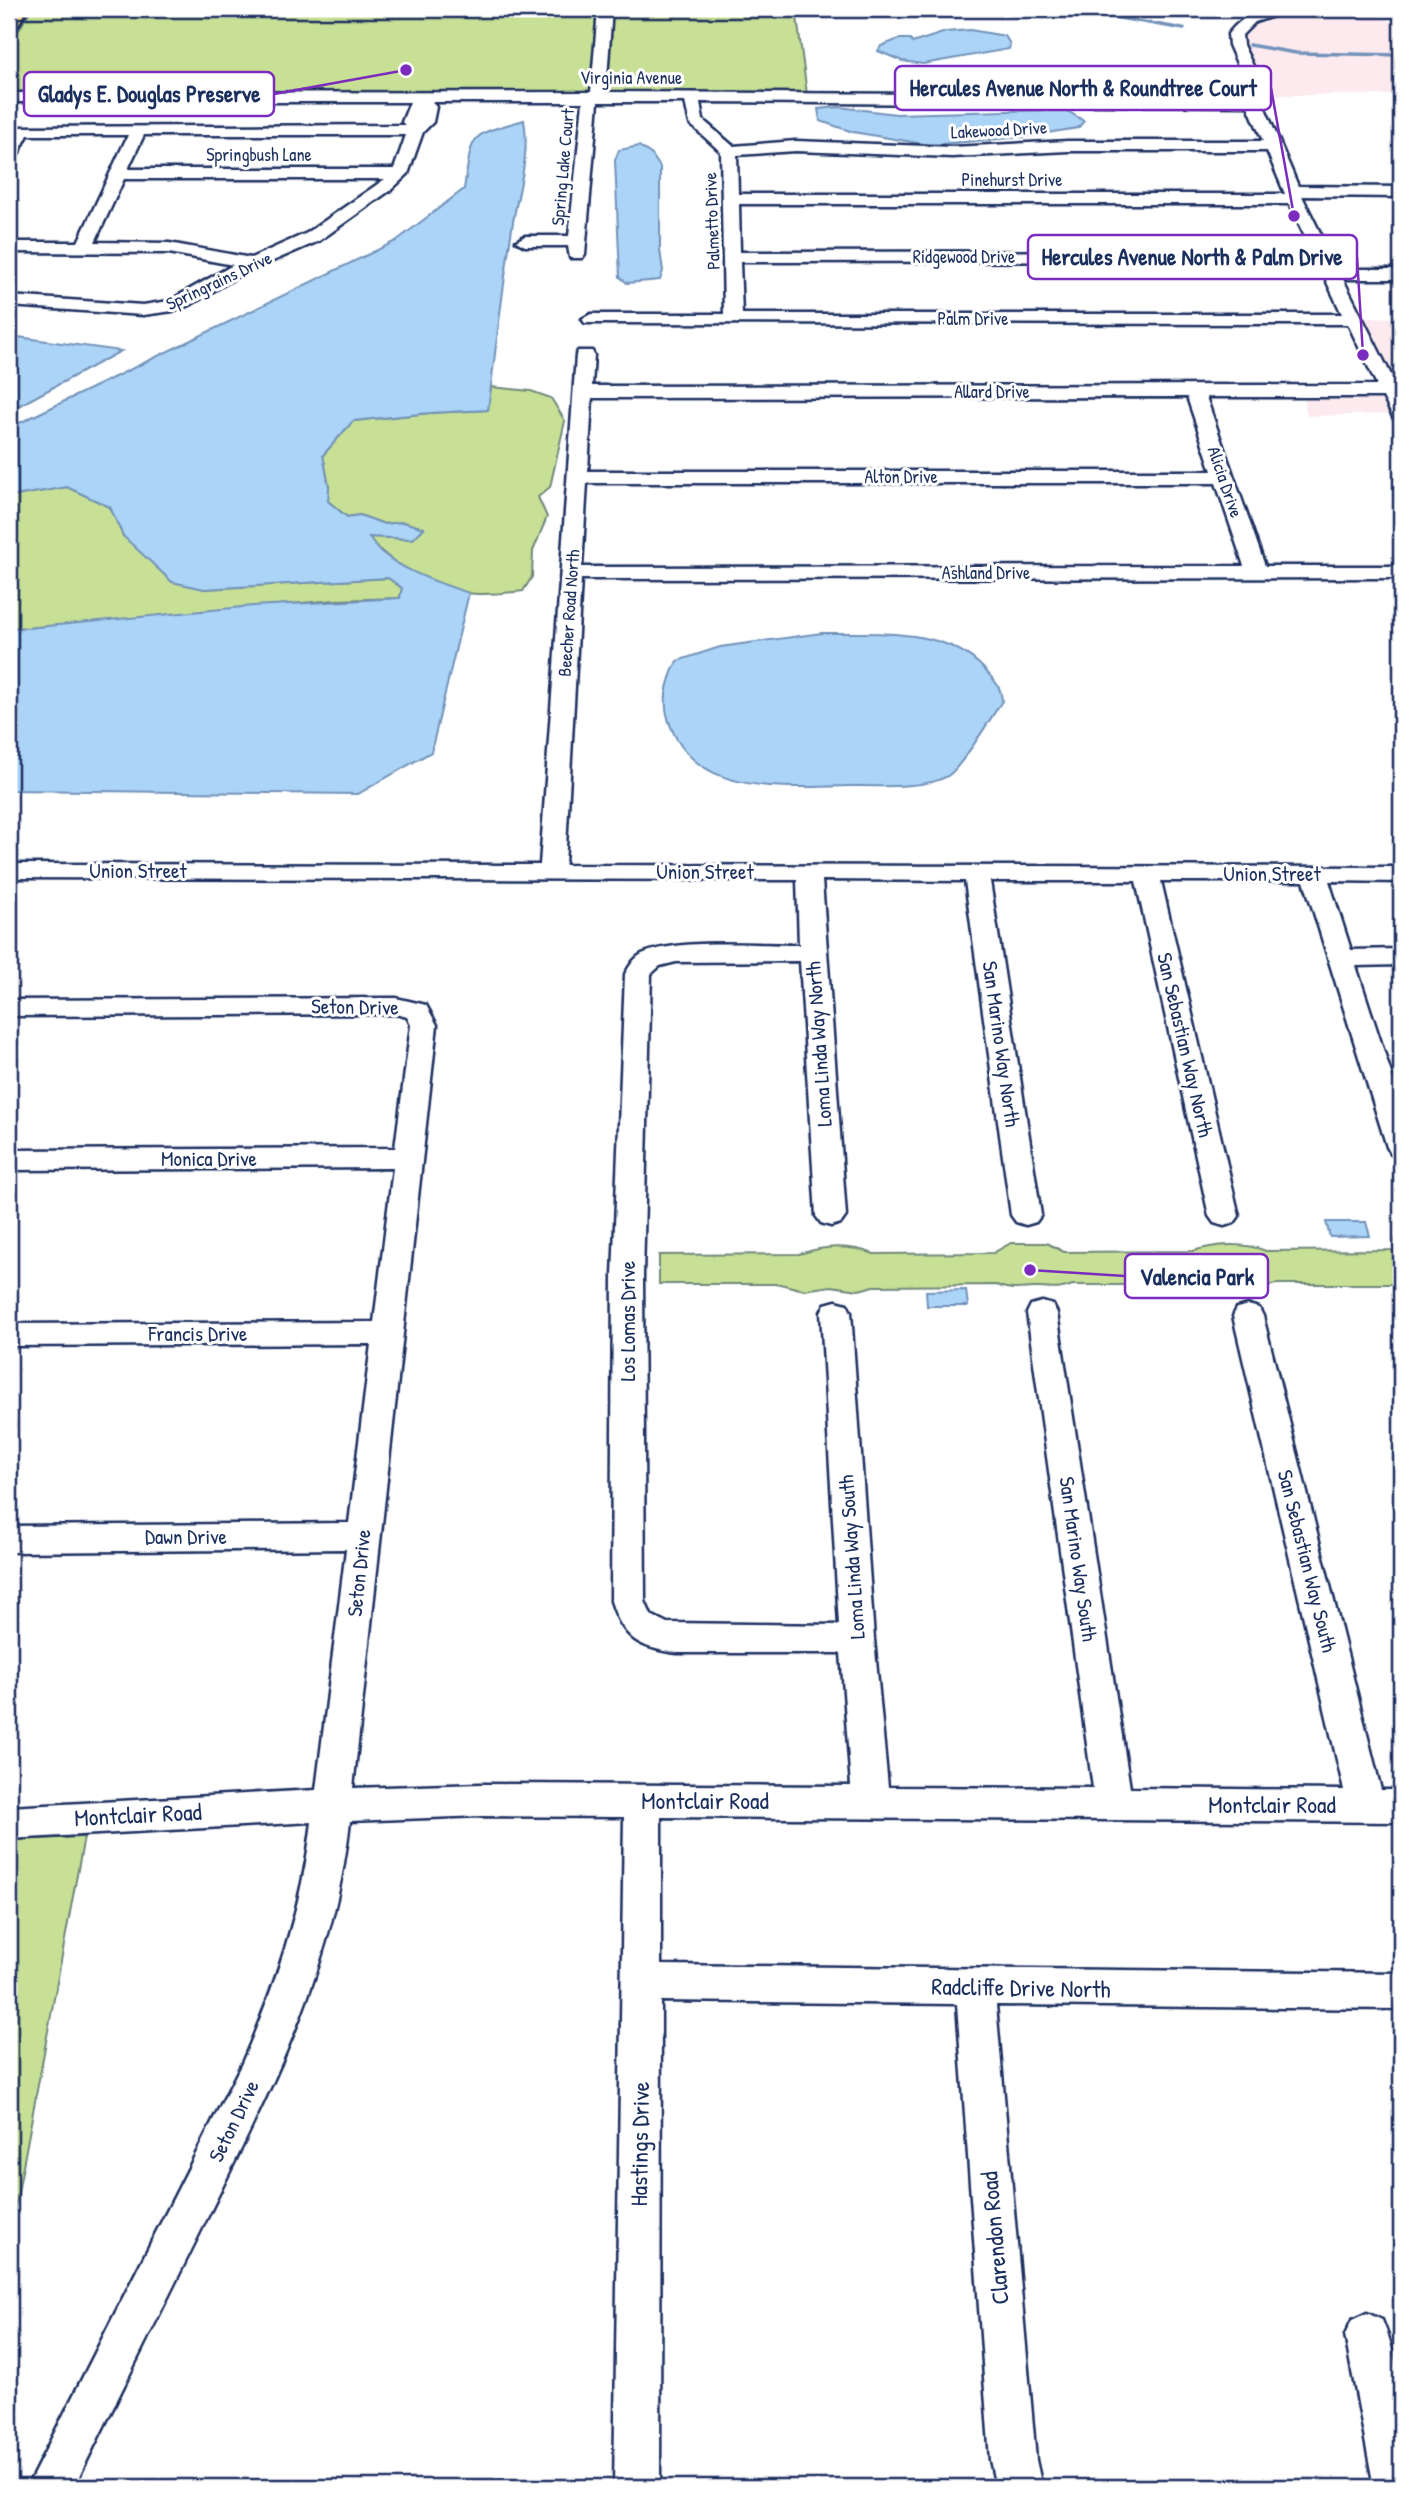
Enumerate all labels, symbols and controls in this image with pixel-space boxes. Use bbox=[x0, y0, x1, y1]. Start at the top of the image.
street label: Virginia Avenue bbox=[580, 65, 682, 90]
callout: Hercules Avenue North & Roundtree Court bbox=[895, 66, 1271, 110]
callout: Gladys E. Douglas Preserve bbox=[24, 72, 274, 116]
text: Hercules Avenue North & Roundtree Court bbox=[909, 72, 1258, 103]
text: Gladys E. Douglas Preserve bbox=[38, 78, 261, 110]
street label: Spring Lake Court bbox=[545, 107, 580, 226]
street label: Lakewood Drive bbox=[950, 114, 1048, 145]
street label: Springbush Lane bbox=[206, 142, 312, 167]
street label: Pinehurst Drive bbox=[962, 167, 1062, 192]
street label: Palmetto Drive bbox=[697, 172, 726, 270]
callout: Hercules Avenue North & Palm Drive bbox=[1028, 235, 1357, 279]
text: Hercules Avenue North & Palm Drive bbox=[1041, 241, 1343, 272]
street label: Ridgewood Drive bbox=[913, 244, 1015, 269]
street label: Springrains Drive bbox=[162, 245, 276, 316]
street label: Palm Drive bbox=[938, 306, 1008, 331]
street label: Allard Drive bbox=[954, 379, 1030, 404]
street label: Alicia Drive bbox=[1202, 443, 1249, 521]
street label: Alton Drive bbox=[864, 464, 938, 489]
street label: Beecher Road North bbox=[552, 548, 585, 677]
street label: Ashland Drive bbox=[942, 560, 1030, 585]
street label: Union Street bbox=[89, 856, 187, 885]
street label: Union Street bbox=[656, 857, 754, 886]
street label: Union Street bbox=[1223, 859, 1321, 888]
street label: San Sebastian Way North bbox=[1150, 950, 1221, 1140]
street label: San Marino Way North bbox=[976, 959, 1028, 1129]
street label: Loma Linda Way North bbox=[798, 960, 839, 1128]
street label: Seton Drive bbox=[311, 991, 399, 1022]
street label: Monica Drive bbox=[161, 1144, 257, 1173]
callout: Valencia Park bbox=[1125, 1254, 1268, 1298]
street label: Los Lomas Drive bbox=[613, 1261, 642, 1381]
text: Valencia Park bbox=[1140, 1261, 1255, 1292]
street label: Francis Drive bbox=[148, 1319, 247, 1348]
street label: San Sebastian Way South bbox=[1271, 1467, 1344, 1655]
street label: Loma Linda Way South bbox=[831, 1474, 872, 1640]
street label: San Marino Way South bbox=[1053, 1475, 1104, 1643]
street label: Dawn Drive bbox=[145, 1522, 227, 1551]
street label: Seton Drive bbox=[340, 1528, 377, 1618]
street label: Montclair Road bbox=[641, 1784, 769, 1816]
street label: Montclair Road bbox=[1208, 1788, 1336, 1820]
street label: Montclair Road bbox=[73, 1795, 203, 1833]
street label: Radcliffe Drive North bbox=[931, 1969, 1111, 2005]
street label: Seton Drive bbox=[201, 2075, 266, 2166]
street label: Hastings Drive bbox=[622, 2081, 656, 2207]
street label: Clarendon Road bbox=[972, 2170, 1016, 2306]

